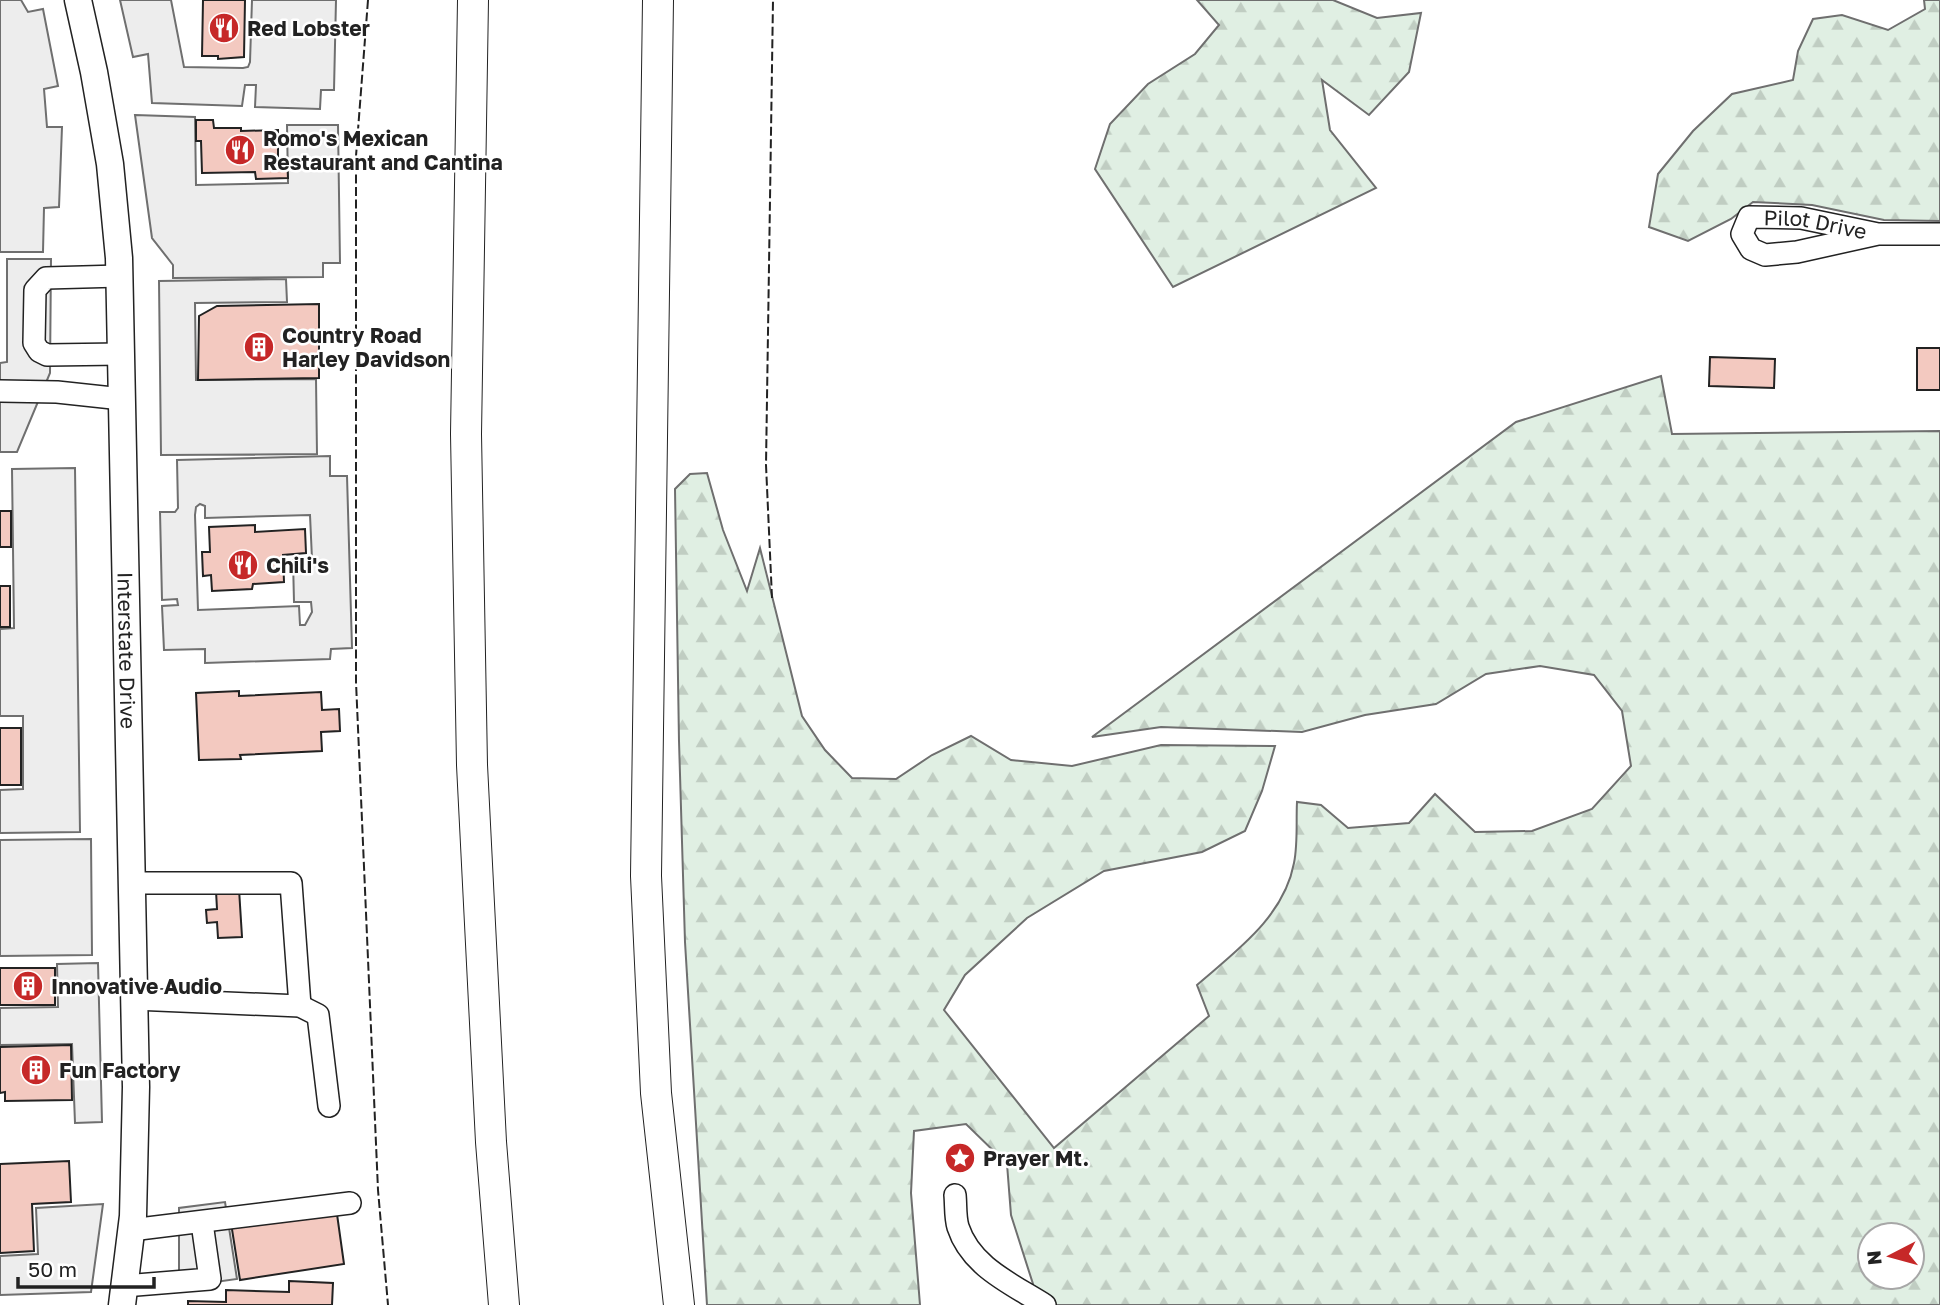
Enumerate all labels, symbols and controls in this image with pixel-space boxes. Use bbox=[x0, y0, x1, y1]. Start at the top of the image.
restaurant icon: Red Lobster bbox=[207, 11, 241, 45]
place label: Red Lobster bbox=[247, 15, 370, 41]
place label: Romo's Mexican Restaurant and Cantina bbox=[263, 125, 503, 175]
restaurant icon: Romo's Mexican Restaurant and Cantina bbox=[223, 133, 257, 167]
street label: Pilot Drive bbox=[1763, 204, 1869, 244]
place label: Country Road Harley Davidson bbox=[282, 322, 450, 372]
building icon: Country Road Harley Davidson bbox=[242, 330, 276, 364]
restaurant icon: Chili's bbox=[226, 548, 260, 582]
place label: Chili's bbox=[266, 552, 329, 578]
street label: Interstate Drive bbox=[112, 571, 142, 729]
building icon: Innovative Audio bbox=[11, 969, 45, 1003]
place label: Innovative Audio bbox=[51, 973, 222, 999]
building icon: Fun Factory bbox=[19, 1053, 53, 1087]
place label: Fun Factory bbox=[59, 1057, 181, 1083]
place icon: Prayer Mt. bbox=[943, 1141, 977, 1175]
place label: Prayer Mt. bbox=[983, 1145, 1089, 1171]
north arrow bbox=[1856, 1221, 1926, 1291]
scale bar bbox=[18, 1246, 154, 1290]
text: N bbox=[1861, 1249, 1886, 1266]
text: 50 m bbox=[28, 1256, 77, 1282]

